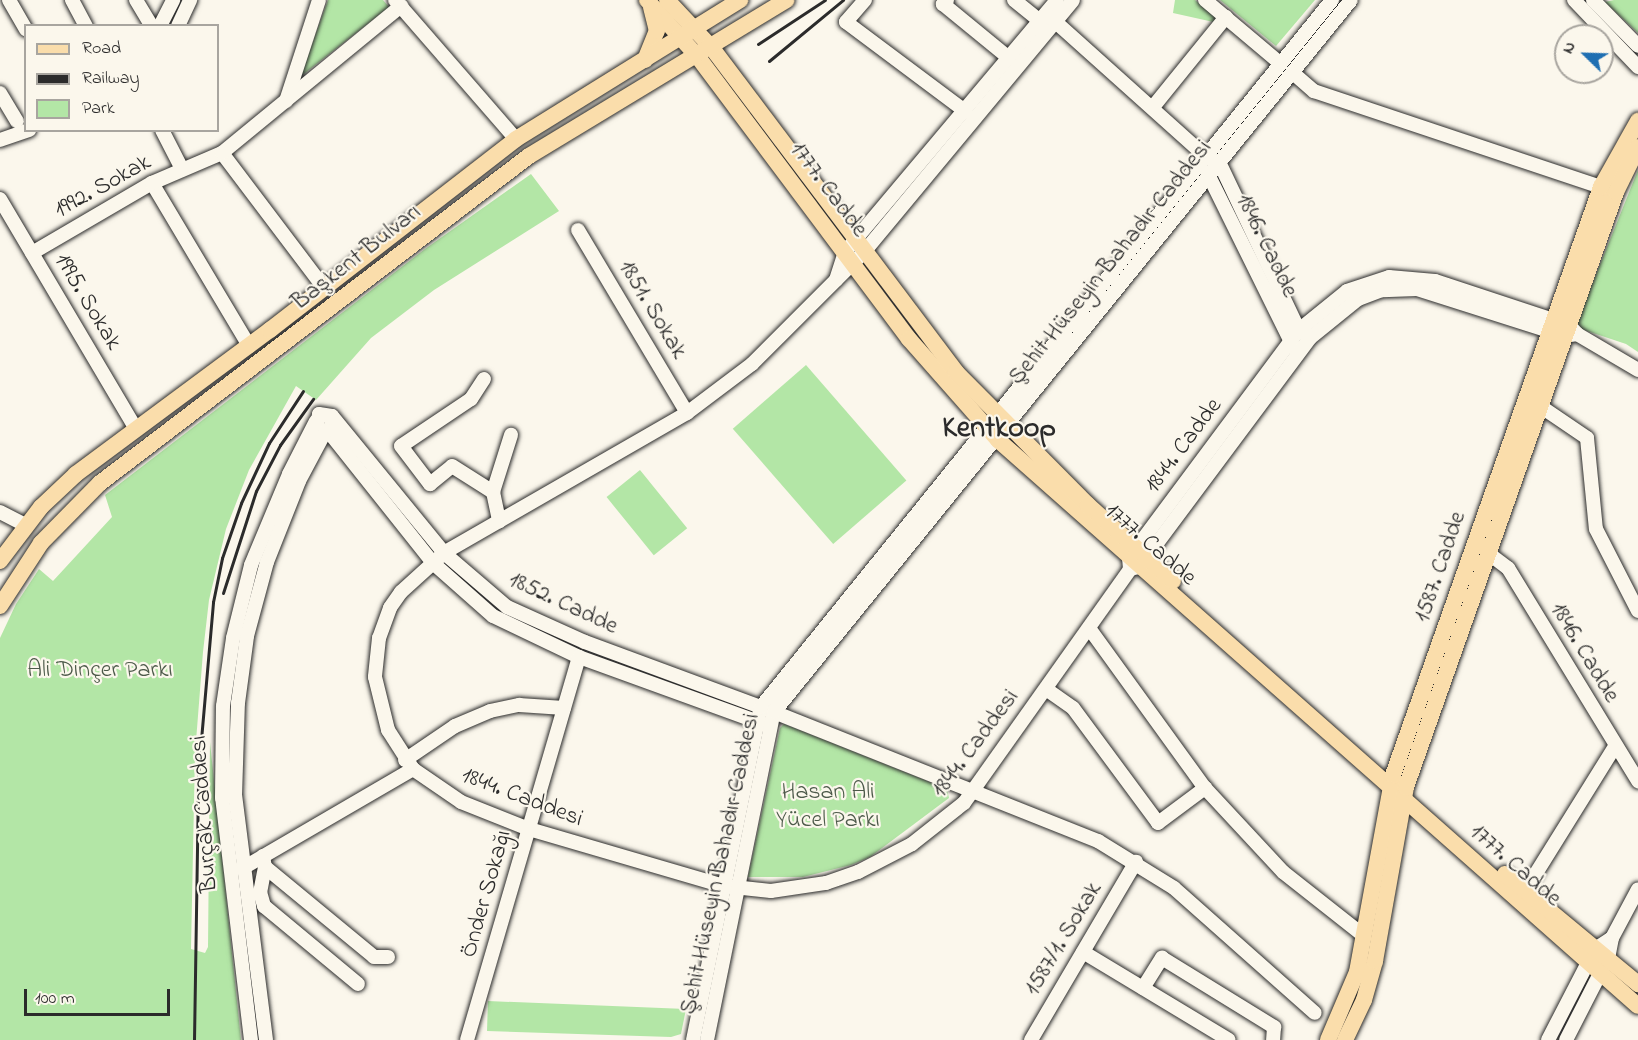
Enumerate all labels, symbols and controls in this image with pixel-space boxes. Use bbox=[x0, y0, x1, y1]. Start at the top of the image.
legend bbox=[24, 24, 219, 132]
north arrow bbox=[1554, 24, 1614, 84]
text: Road bbox=[82, 36, 121, 62]
text: N bbox=[1556, 38, 1582, 57]
text: Railway bbox=[82, 66, 139, 92]
text: Park bbox=[82, 96, 115, 122]
street label: Şehit Hüseyin Bahadır Caddesi bbox=[1003, 135, 1219, 391]
street label: 1777. Cadde bbox=[783, 137, 873, 243]
street label: 1992. Sokak bbox=[50, 149, 156, 225]
street label: 1846. Cadde bbox=[1229, 189, 1303, 303]
street label: Başkent Bulvarı bbox=[287, 199, 427, 317]
street label: 1995. Sokak bbox=[47, 248, 127, 356]
street label: 1851. Sokak bbox=[611, 255, 693, 365]
street label: 1844. Cadde bbox=[1139, 393, 1229, 499]
district label: Kentkoop bbox=[942, 411, 1056, 447]
street label: 1777. Cadde bbox=[1098, 497, 1202, 593]
street label: 1587. Cadde bbox=[1409, 508, 1473, 626]
street label: 1852. Cadde bbox=[504, 566, 622, 642]
street label: 1846. Cadde bbox=[1543, 598, 1625, 708]
park label: Ali Dinçer Parkı bbox=[27, 657, 173, 685]
street label: 1844. Caddesi bbox=[926, 684, 1026, 804]
street label: Şehit Hüseyin Bahadır Caddesi bbox=[675, 711, 767, 1017]
street label: Burçak Caddesi bbox=[185, 734, 225, 894]
street label: 1844. Caddesi bbox=[457, 762, 587, 834]
park label: Hasan Ali Yücel Parkı bbox=[776, 779, 880, 835]
street label: 1777. Cadde bbox=[1463, 818, 1567, 914]
street label: Önder Sokağı bbox=[455, 827, 519, 961]
street label: 1587/1. Sokak bbox=[1019, 877, 1109, 1001]
scale bar bbox=[27, 977, 172, 1015]
text: 100 m bbox=[35, 986, 75, 1012]

